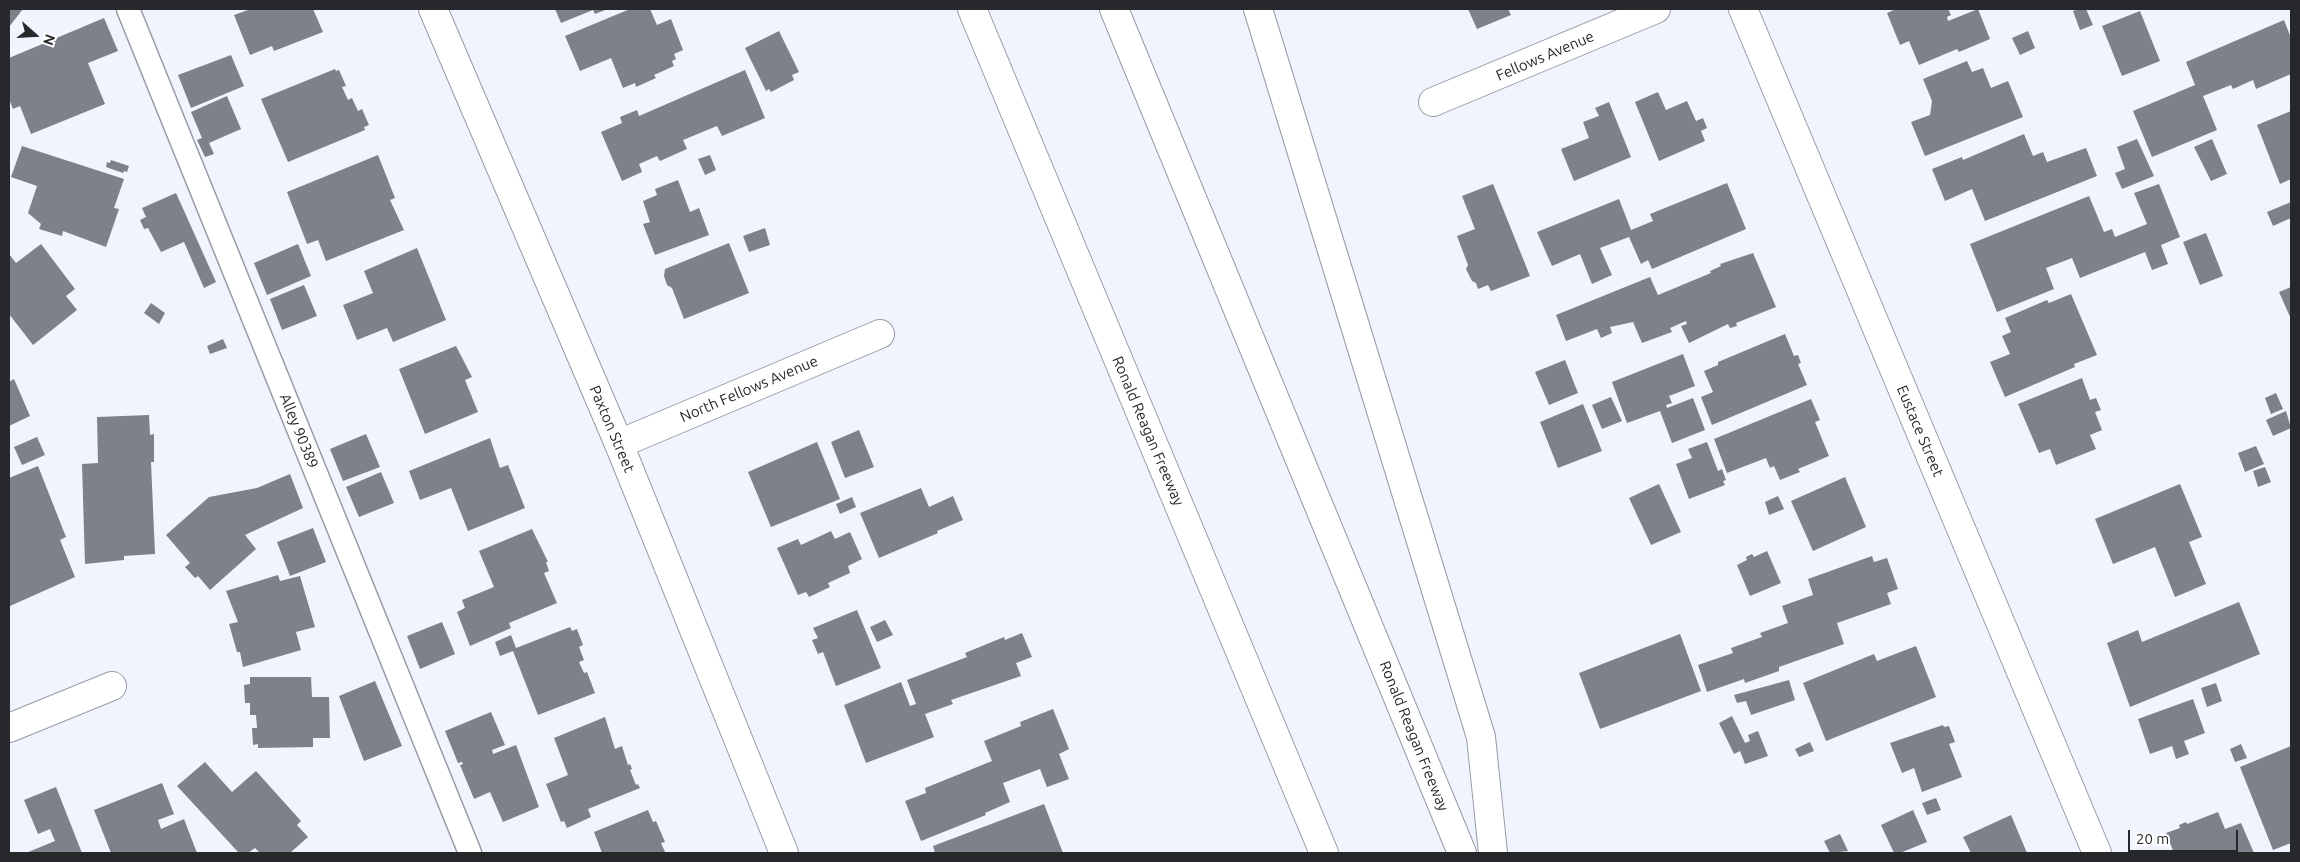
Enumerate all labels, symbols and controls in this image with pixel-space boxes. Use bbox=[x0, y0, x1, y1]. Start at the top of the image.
north arrow bbox=[10, 10, 60, 60]
street label: Fellows Avenue bbox=[1493, 27, 1597, 85]
text: N bbox=[40, 32, 58, 47]
street label: North Fellows Avenue bbox=[677, 352, 821, 426]
street label: Ronald Reagan Freeway bbox=[1108, 354, 1188, 508]
street label: Paxton Street bbox=[586, 383, 638, 475]
street label: Eustace Street bbox=[1893, 383, 1947, 479]
street label: Alley 90389 bbox=[276, 391, 322, 471]
street label: Ronald Reagan Freeway bbox=[1376, 658, 1452, 814]
scale bar bbox=[2130, 820, 2240, 852]
text: 20 m bbox=[2136, 830, 2169, 847]

